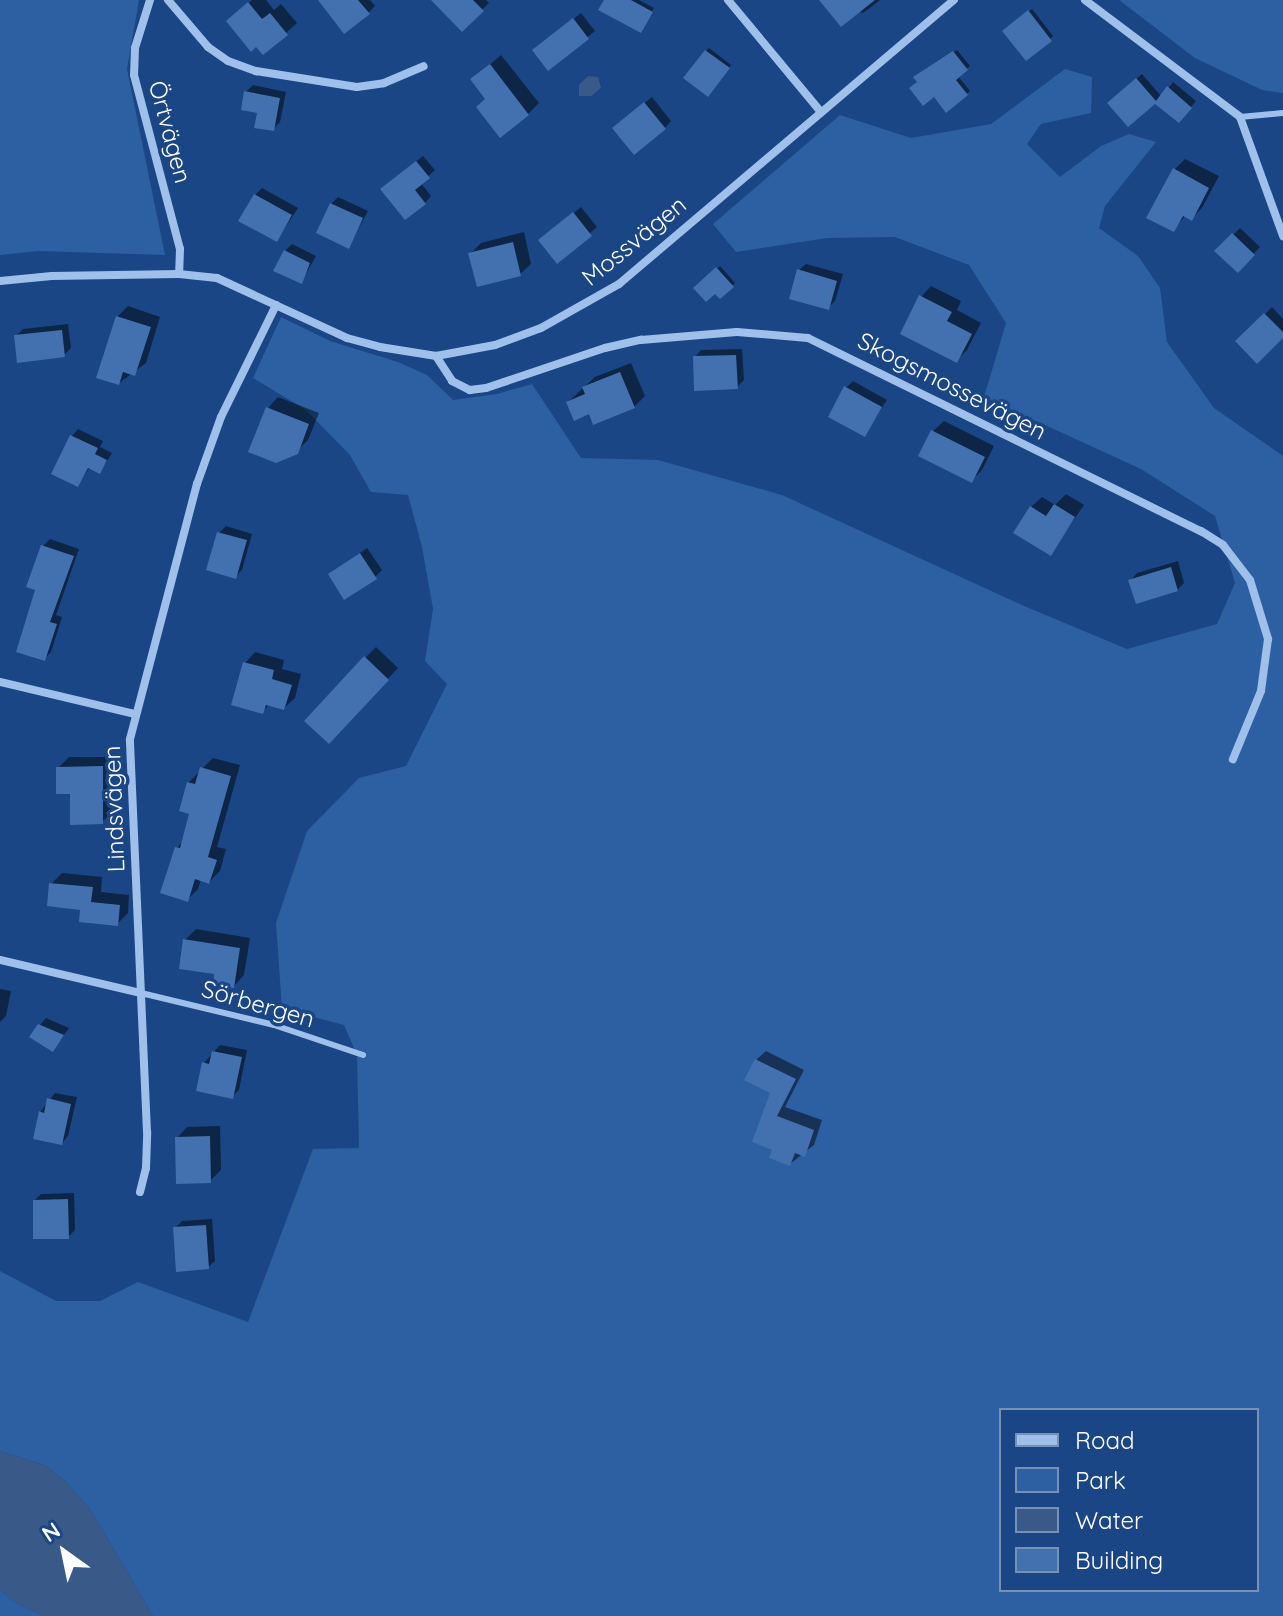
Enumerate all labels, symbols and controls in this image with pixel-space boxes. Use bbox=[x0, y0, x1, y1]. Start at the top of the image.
street label: Örtvägen bbox=[143, 78, 197, 186]
street label: Mossvägen bbox=[576, 190, 692, 292]
street label: Skogsmossevägen bbox=[853, 326, 1051, 446]
street label: Lindsvägen bbox=[97, 745, 131, 873]
street label: Sörbergen bbox=[198, 974, 318, 1034]
legend bbox=[999, 1408, 1259, 1592]
text: Road bbox=[1075, 1425, 1135, 1455]
text: Park bbox=[1075, 1465, 1126, 1495]
text: Water bbox=[1075, 1505, 1143, 1535]
north arrow bbox=[24, 1512, 104, 1592]
text: N bbox=[37, 1516, 65, 1548]
text: Building bbox=[1075, 1545, 1163, 1575]

